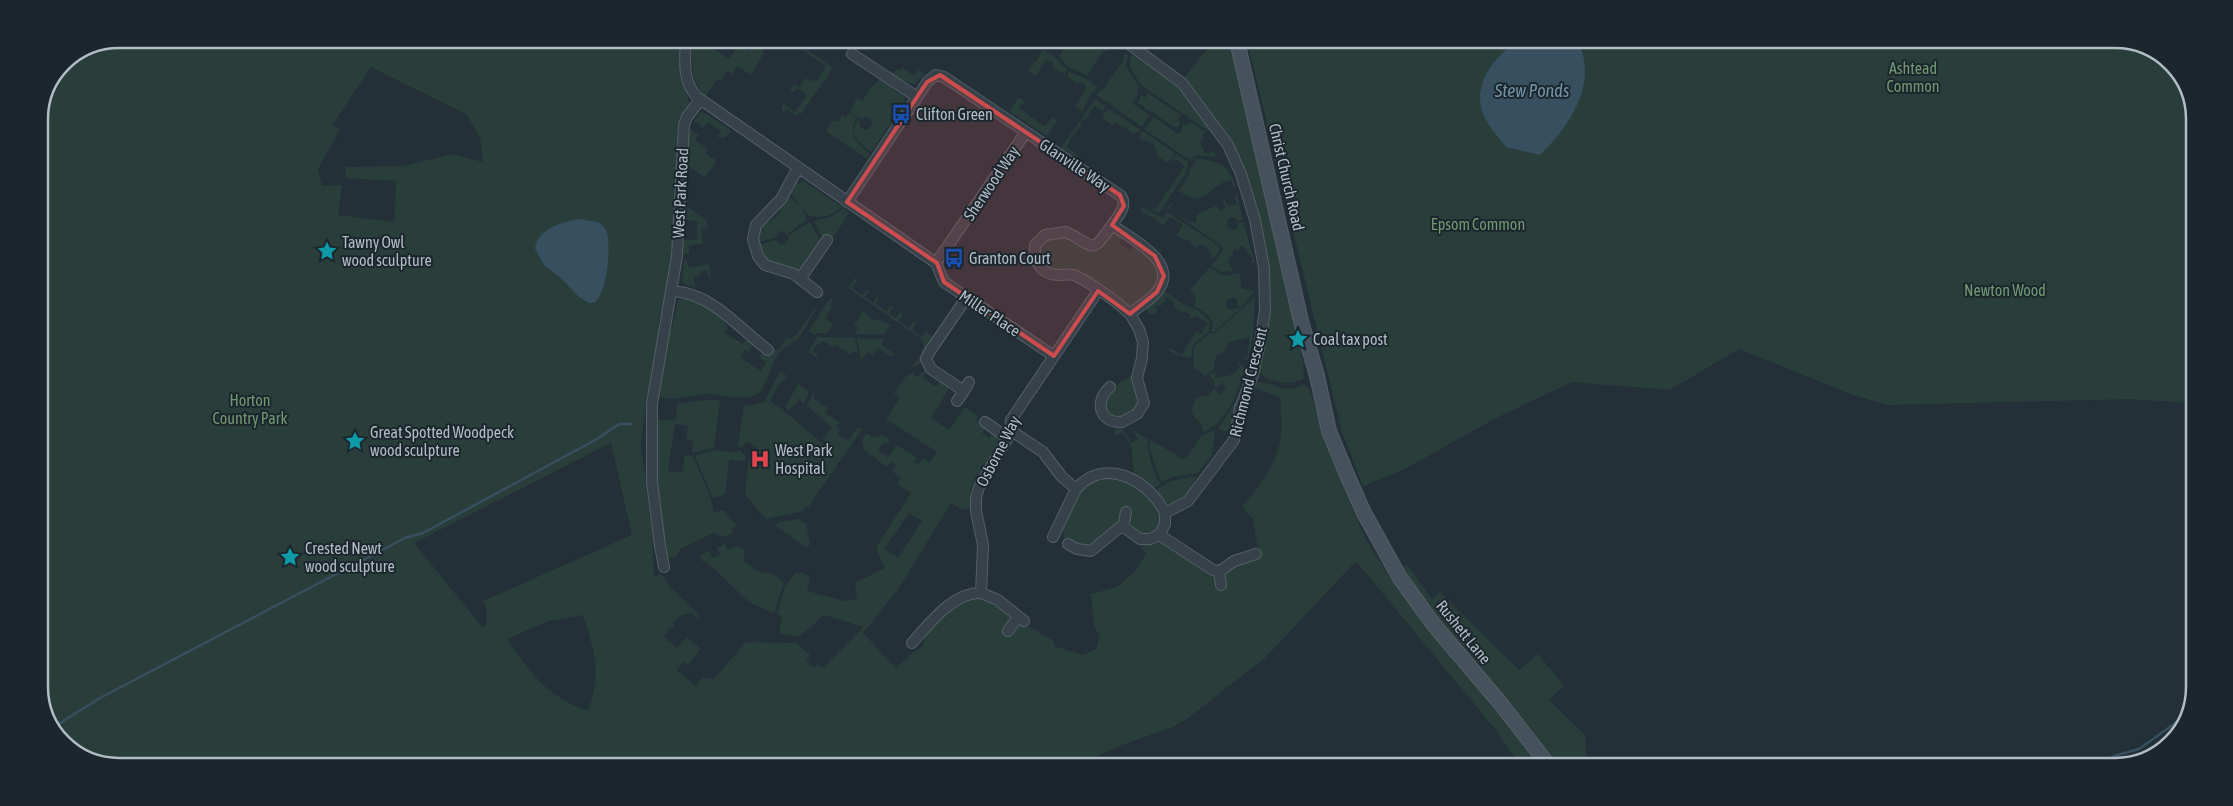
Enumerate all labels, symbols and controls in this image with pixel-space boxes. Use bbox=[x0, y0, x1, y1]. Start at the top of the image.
park label: Ashtead Common bbox=[1886, 59, 1940, 95]
water label: Stew Ponds bbox=[1494, 80, 1569, 101]
bus stop icon: Clifton Green bbox=[890, 103, 912, 125]
place label: Clifton Green bbox=[916, 105, 993, 123]
street label: Christ Church Road bbox=[1266, 122, 1308, 232]
street label: Glanville Way bbox=[1036, 135, 1114, 196]
street label: Sherwood Way bbox=[960, 142, 1024, 224]
street label: West Park Road bbox=[669, 147, 691, 239]
park label: Epsom Common bbox=[1431, 215, 1525, 234]
place label: Tawny Owl wood sculpture bbox=[342, 233, 432, 270]
place icon: Tawny Owl wood sculpture bbox=[316, 240, 338, 262]
bus stop icon: Granton Court bbox=[943, 247, 965, 269]
place label: Granton Court bbox=[969, 249, 1051, 267]
park label: Newton Wood bbox=[1964, 281, 2046, 299]
street label: Miller Place bbox=[956, 286, 1024, 340]
street label: Richmond Crescent bbox=[1226, 325, 1270, 439]
place icon: Coal tax post bbox=[1287, 328, 1309, 350]
place label: Coal tax post bbox=[1313, 330, 1388, 349]
park label: Horton Country Park bbox=[212, 391, 288, 428]
street label: Osborne Way bbox=[972, 412, 1025, 490]
place label: Great Spotted Woodpeck wood sculpture bbox=[370, 423, 514, 460]
place icon: Great Spotted Woodpeck wood sculpture bbox=[344, 430, 366, 452]
place label: West Park Hospital bbox=[775, 441, 833, 478]
hospital icon: West Park Hospital bbox=[749, 448, 771, 470]
place label: Crested Newt wood sculpture bbox=[305, 539, 395, 576]
place icon: Crested Newt wood sculpture bbox=[279, 546, 301, 568]
street label: Rushett Lane bbox=[1433, 597, 1495, 667]

